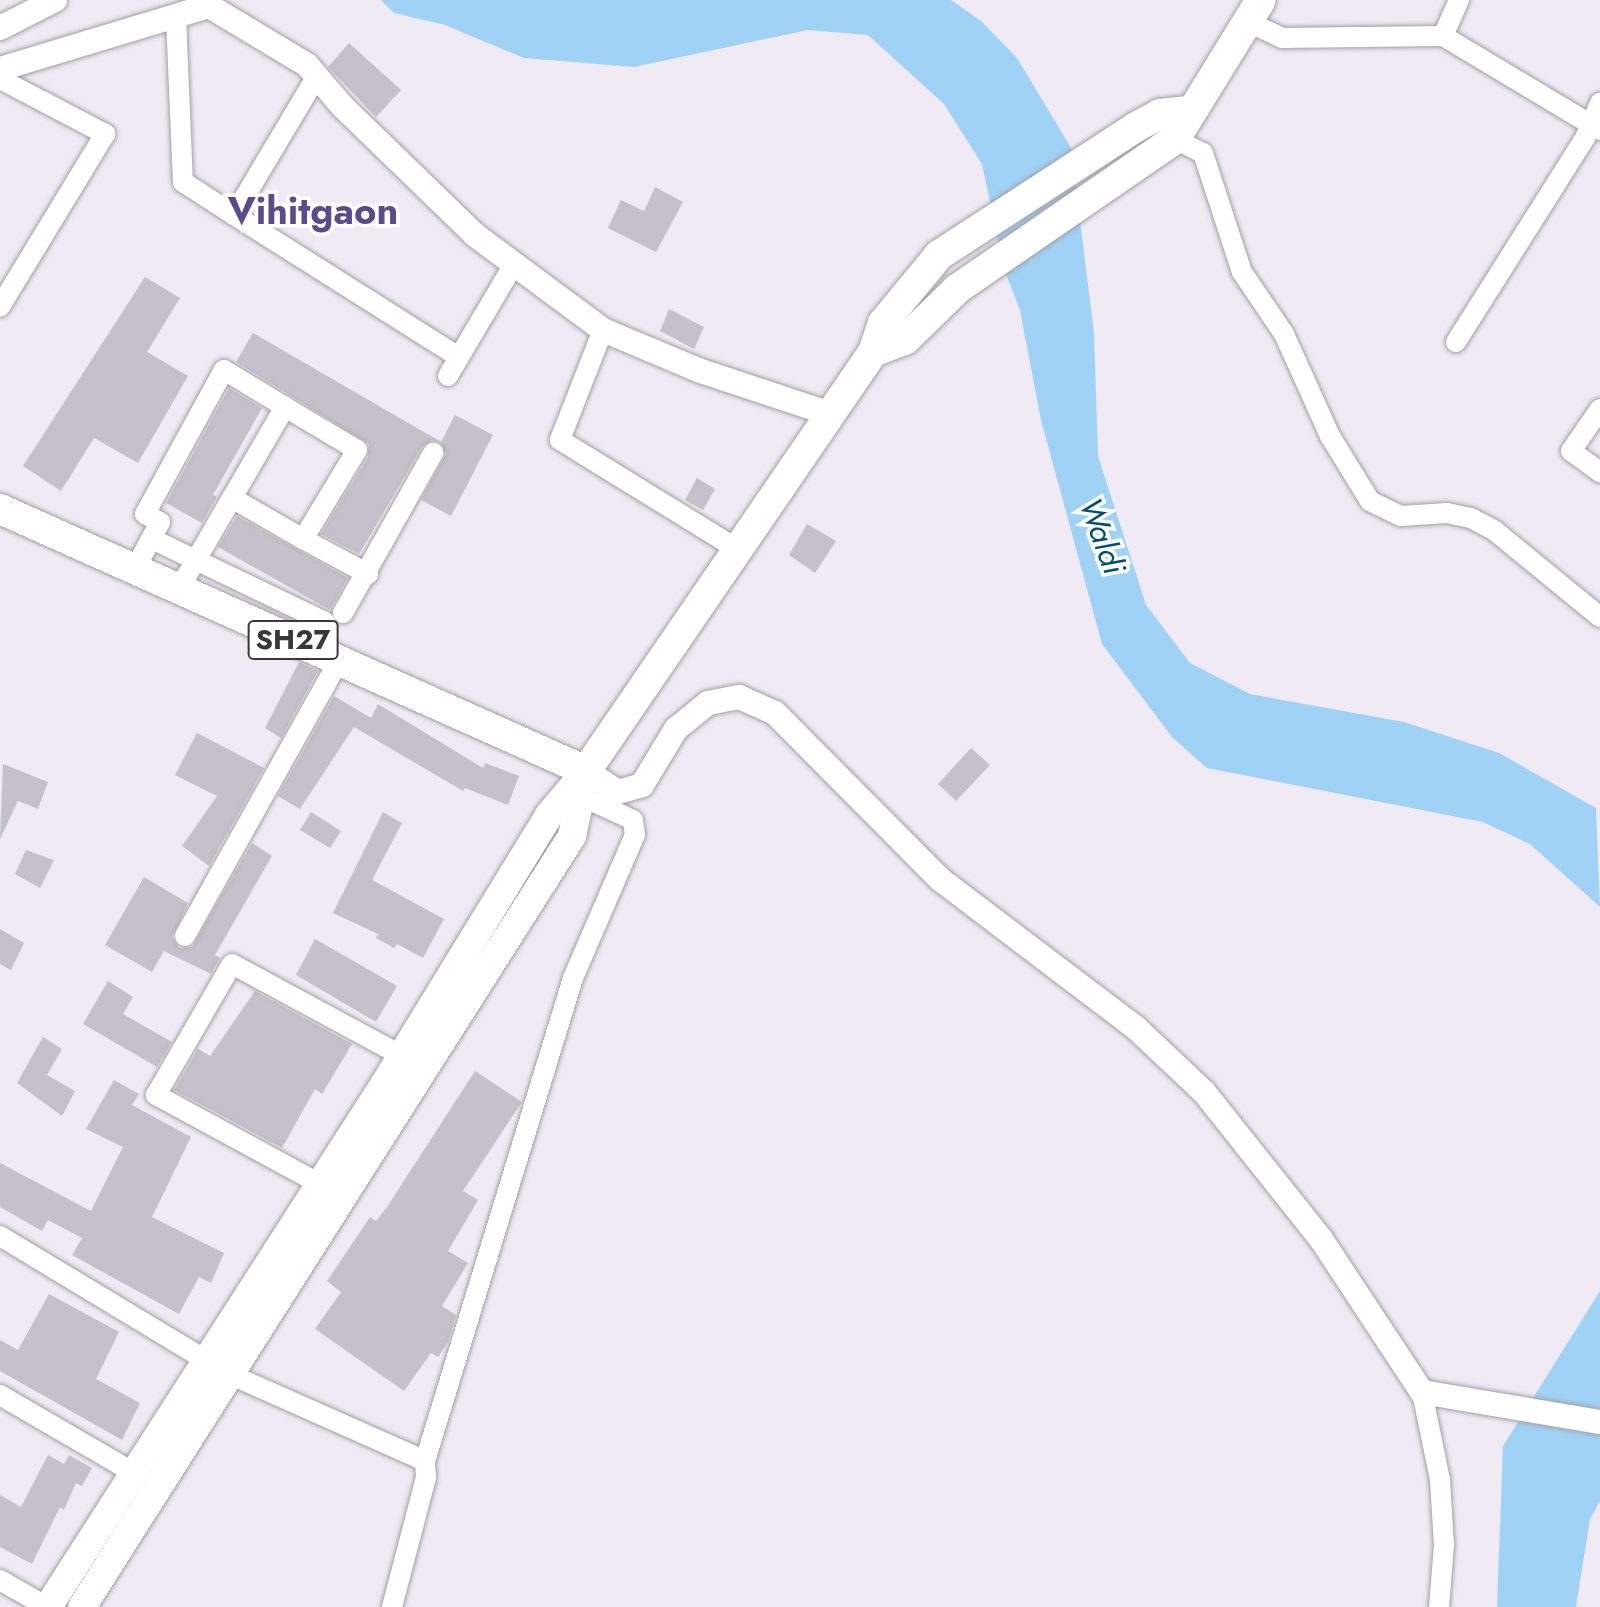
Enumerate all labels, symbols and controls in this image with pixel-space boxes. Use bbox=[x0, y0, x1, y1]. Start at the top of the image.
district label: Vihitgaon bbox=[228, 188, 398, 234]
water label: Waldi bbox=[1071, 493, 1133, 579]
road number: SH27 bbox=[247, 616, 339, 664]

